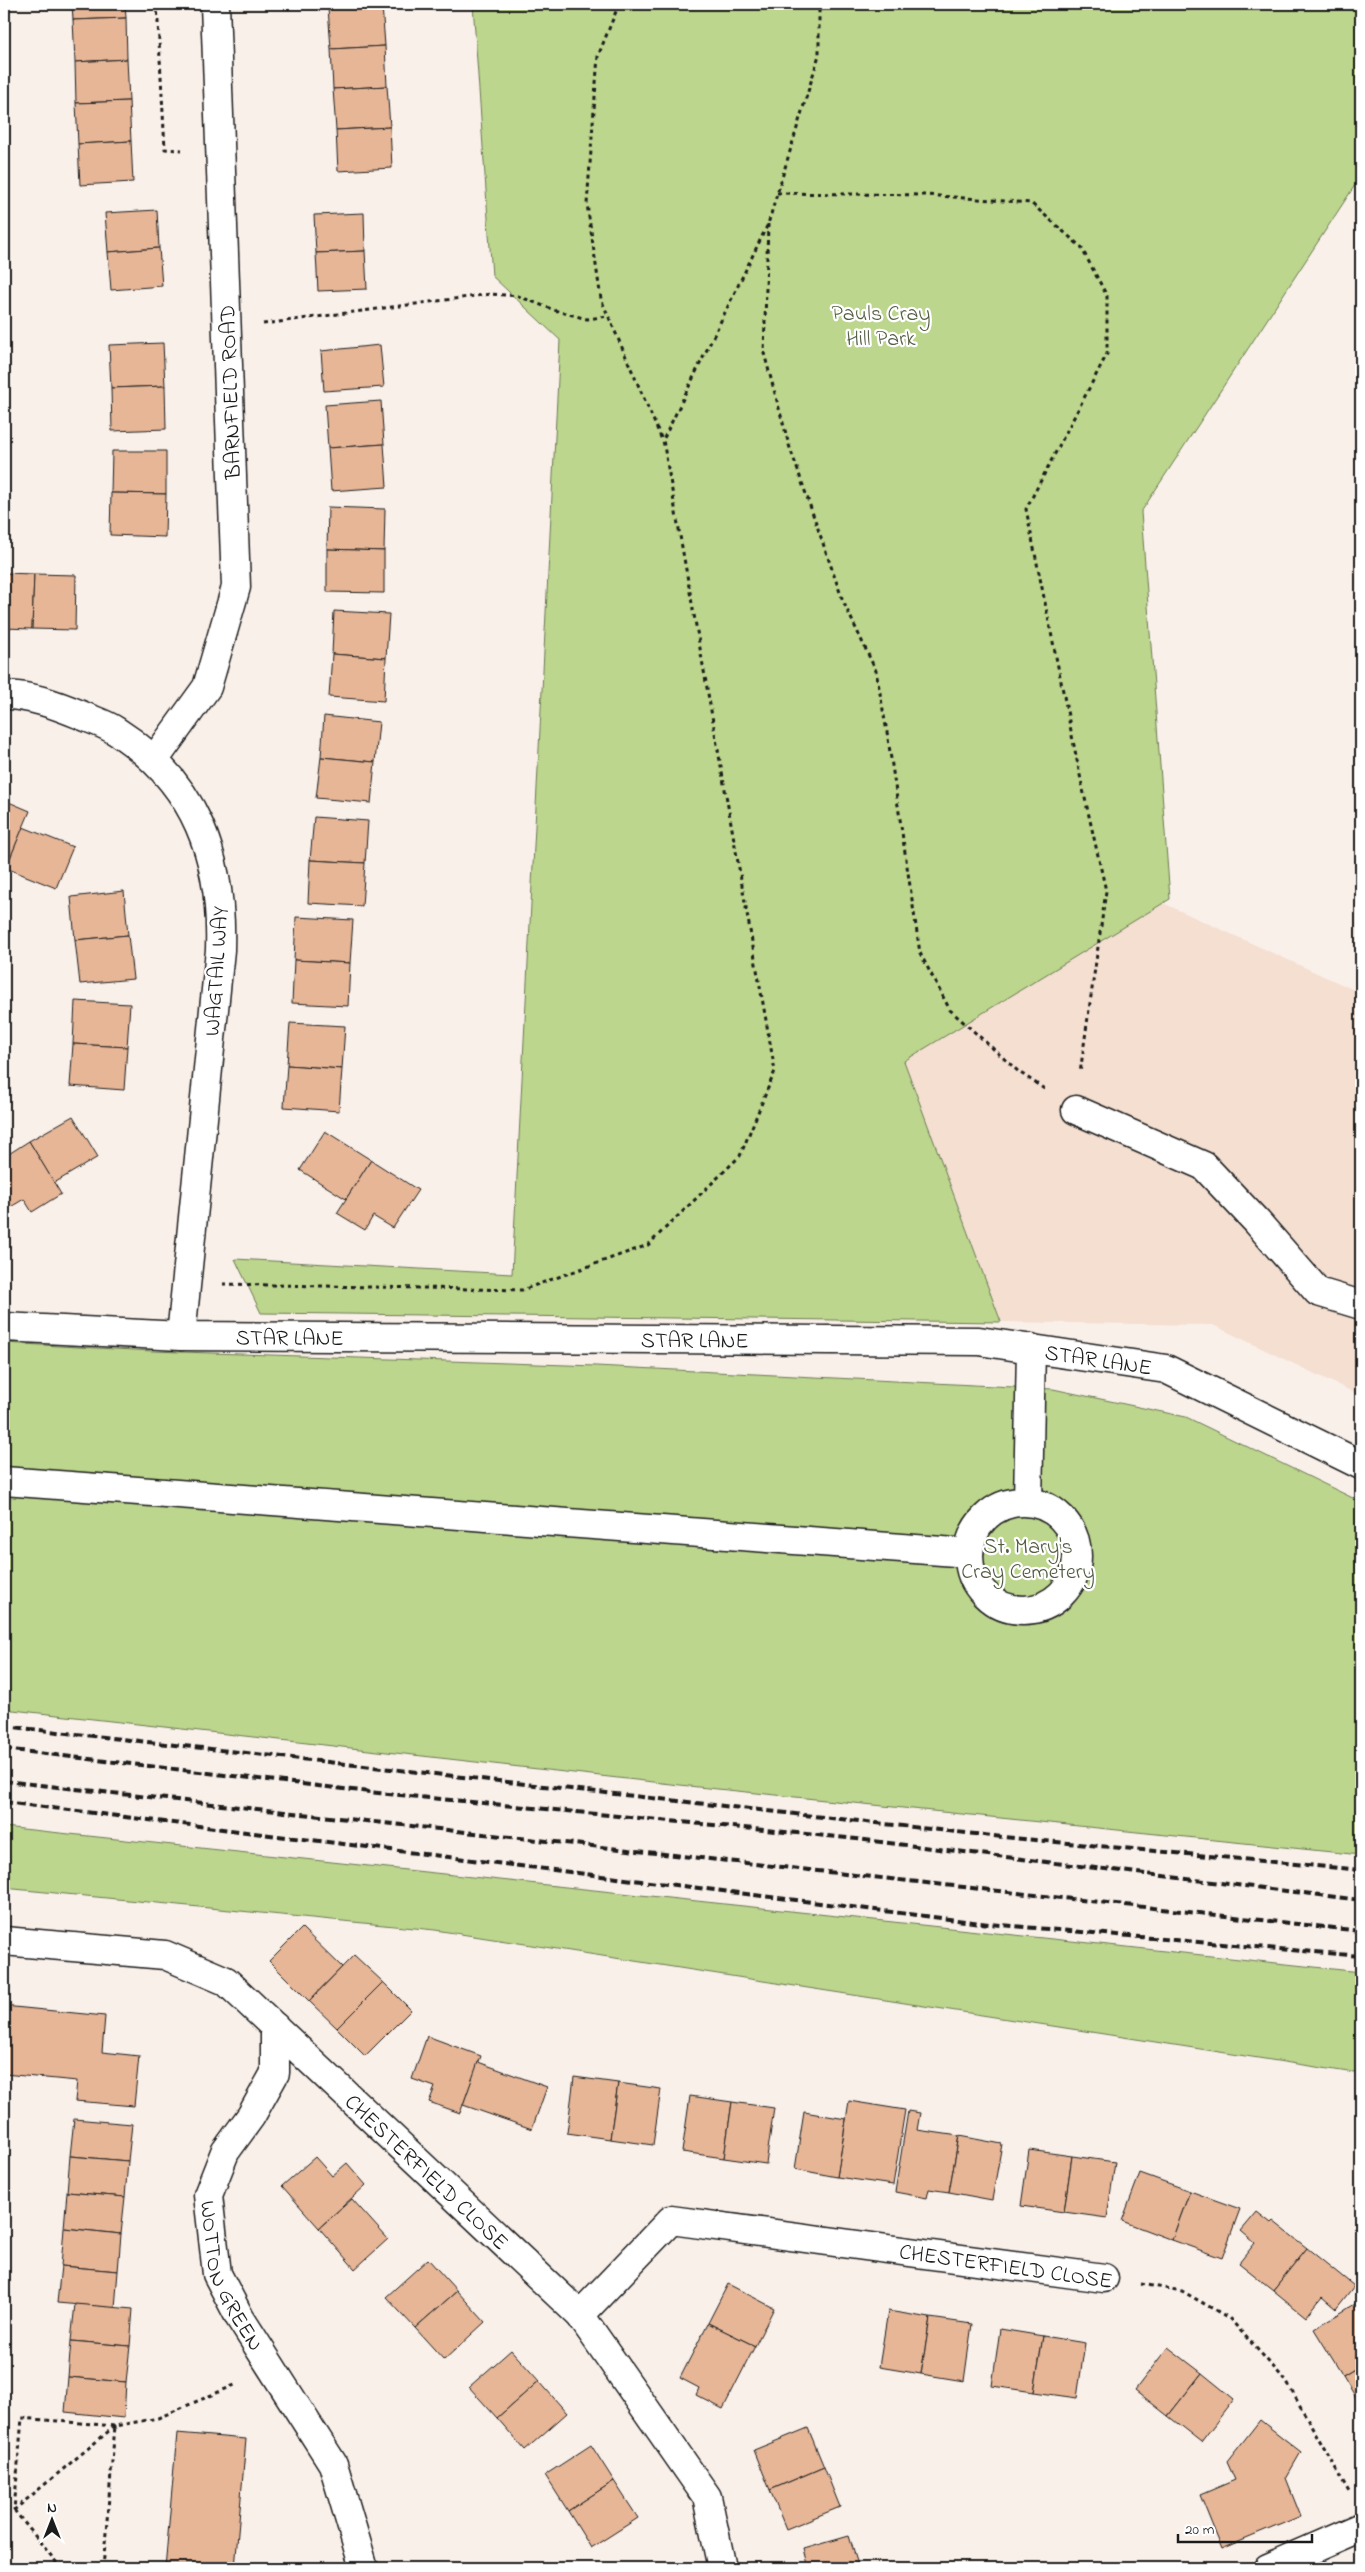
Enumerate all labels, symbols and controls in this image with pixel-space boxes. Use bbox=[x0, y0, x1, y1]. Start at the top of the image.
park label: Pauls Cray Hill Park bbox=[831, 299, 931, 356]
street label: BARNFIELD ROAD bbox=[213, 304, 251, 481]
street label: WAGTAIL WAY bbox=[197, 905, 238, 1037]
street label: STAR LANE bbox=[236, 1323, 344, 1356]
street label: STAR LANE bbox=[641, 1326, 749, 1359]
street label: STAR LANE bbox=[1042, 1338, 1154, 1386]
park label: St. Mary's Cray Cemetery bbox=[961, 1532, 1095, 1590]
street label: CHESTERFIELD CLOSE bbox=[336, 2088, 515, 2259]
street label: WOTTON GREEN bbox=[190, 2199, 270, 2358]
street label: CHESTERFIELD CLOSE bbox=[897, 2237, 1114, 2299]
north arrow bbox=[28, 2494, 78, 2544]
text: N bbox=[47, 2498, 57, 2519]
scale bar bbox=[1178, 2512, 1311, 2544]
text: 20 m bbox=[1185, 2519, 1215, 2541]

